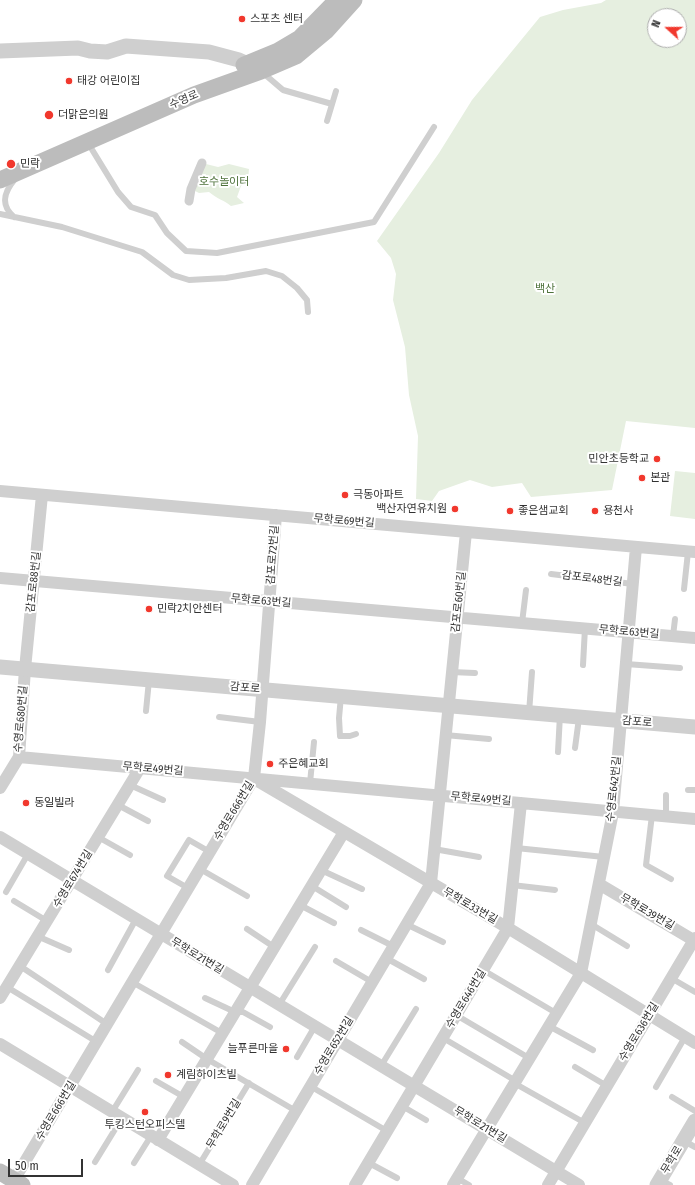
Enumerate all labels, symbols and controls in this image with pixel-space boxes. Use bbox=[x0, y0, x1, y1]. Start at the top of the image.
north arrow bbox=[647, 8, 687, 48]
place label: 스포츠 센터 bbox=[250, 12, 303, 26]
marker: 스포츠 센터 bbox=[237, 14, 247, 24]
text: N bbox=[649, 18, 664, 29]
place label: 태강 어린이집 bbox=[77, 74, 140, 88]
marker: 태강 어린이집 bbox=[64, 76, 74, 86]
street label: 수영로 bbox=[167, 88, 201, 112]
place label: 더맑은의원 bbox=[58, 108, 109, 122]
marker: 더맑은의원 bbox=[43, 109, 55, 121]
place label: 민락 bbox=[20, 157, 40, 171]
marker: 민락 bbox=[5, 158, 17, 170]
park label: 호수놀이터 bbox=[199, 175, 249, 189]
park label: 백산 bbox=[535, 282, 555, 296]
place label: 민안초등학교 bbox=[588, 452, 649, 466]
marker: 민안초등학교 bbox=[652, 454, 662, 464]
place label: 본관 bbox=[650, 471, 670, 485]
marker: 본관 bbox=[637, 473, 647, 483]
place label: 극동아파트 bbox=[353, 488, 404, 502]
marker: 극동아파트 bbox=[340, 490, 350, 500]
place label: 백산자연유치원 bbox=[376, 502, 447, 516]
marker: 백산자연유치원 bbox=[450, 504, 460, 514]
place label: 좋은샘교회 bbox=[518, 504, 569, 518]
place label: 용천사 bbox=[603, 504, 633, 518]
marker: 좋은샘교회 bbox=[505, 506, 515, 516]
marker: 용천사 bbox=[590, 506, 600, 516]
street label: 무학로69번길 bbox=[313, 512, 375, 530]
street label: 감포로72번길 bbox=[264, 525, 282, 585]
street label: 감포로88번길 bbox=[24, 551, 44, 613]
street label: 감포로48번길 bbox=[561, 569, 623, 589]
street label: 감포로60번길 bbox=[449, 571, 469, 633]
street label: 무학로63번길 bbox=[230, 592, 292, 610]
place label: 민락2치안센터 bbox=[157, 602, 223, 616]
marker: 민락2치안센터 bbox=[144, 604, 154, 614]
street label: 무학로63번길 bbox=[598, 623, 660, 641]
street label: 감포로 bbox=[229, 680, 261, 696]
street label: 수영로680번길 bbox=[11, 685, 31, 753]
street label: 감포로 bbox=[621, 714, 653, 730]
street label: 수영로642번길 bbox=[604, 755, 624, 823]
place label: 주은혜교회 bbox=[278, 757, 329, 771]
marker: 주은혜교회 bbox=[265, 759, 275, 769]
street label: 무학로49번길 bbox=[122, 760, 184, 778]
street label: 수영로666번길 bbox=[211, 779, 257, 843]
street label: 무학로49번길 bbox=[450, 790, 512, 808]
place label: 동일빌라 bbox=[34, 796, 74, 810]
marker: 동일빌라 bbox=[21, 798, 31, 808]
street label: 수영로674번길 bbox=[51, 848, 95, 910]
street label: 무학로33번길 bbox=[440, 885, 500, 927]
street label: 무학로39번길 bbox=[617, 891, 677, 933]
street label: 무학로21번길 bbox=[168, 935, 226, 977]
street label: 수영로646번길 bbox=[443, 967, 489, 1031]
street label: 수영로636번길 bbox=[616, 1000, 662, 1064]
street label: 수영로652번길 bbox=[311, 1014, 357, 1078]
place label: 늘푸른마을 bbox=[227, 1042, 278, 1056]
marker: 늘푸른마을 bbox=[281, 1044, 291, 1054]
place label: 계림하이츠빌 bbox=[176, 1068, 237, 1082]
marker: 계림하이츠빌 bbox=[163, 1070, 173, 1080]
street label: 수영로666번길 bbox=[33, 1079, 79, 1143]
street label: 무학로9번길 bbox=[204, 1097, 244, 1151]
street label: 무학로21번길 bbox=[451, 1104, 509, 1146]
marker: 투킹스턴오피스텔 bbox=[140, 1107, 150, 1117]
place label: 투킹스턴오피스텔 bbox=[105, 1118, 185, 1132]
street label: 무학로 bbox=[659, 1144, 685, 1176]
scale bar bbox=[10, 1151, 85, 1177]
text: 50 m bbox=[15, 1159, 39, 1173]

